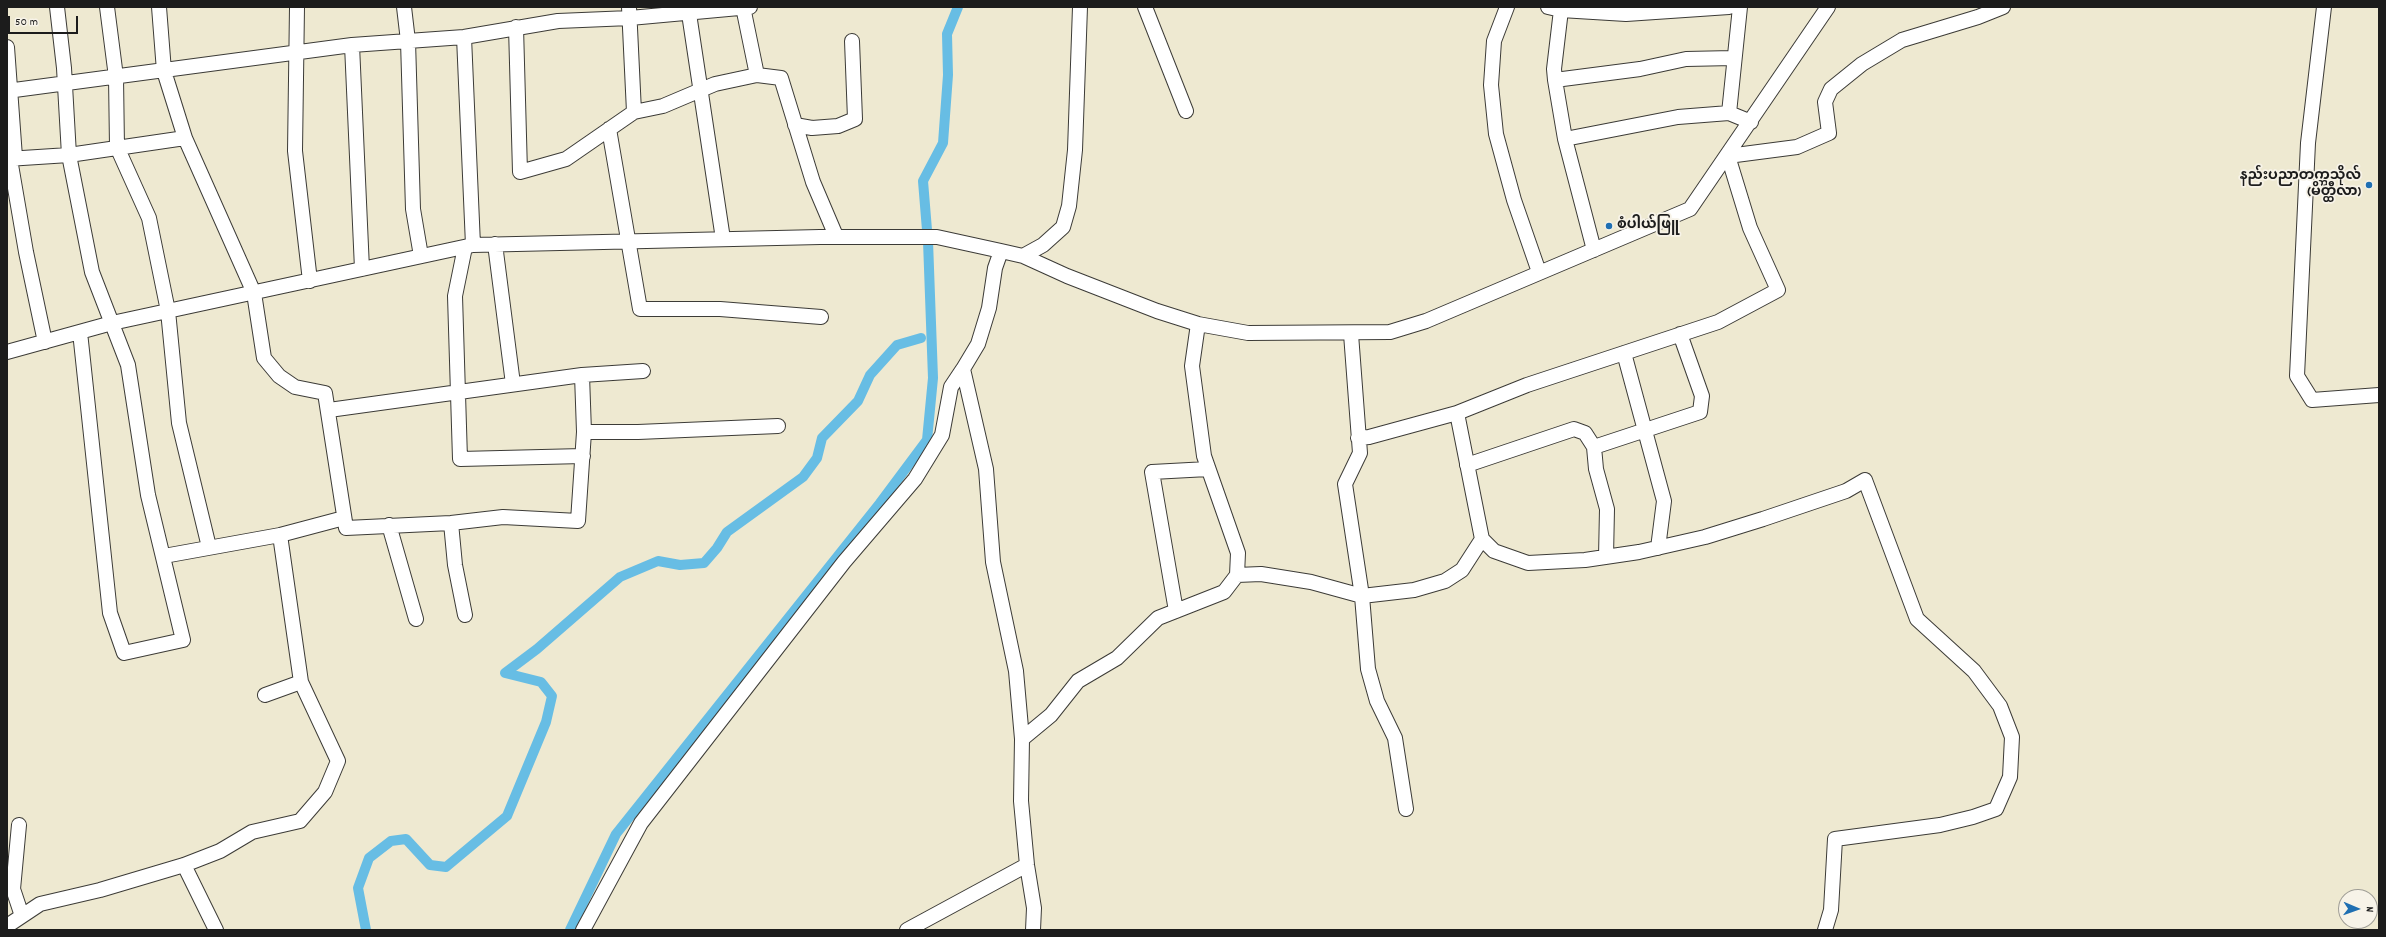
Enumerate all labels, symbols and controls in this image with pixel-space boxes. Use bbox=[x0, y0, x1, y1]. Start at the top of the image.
scale bar bbox=[10, 8, 80, 34]
text: 50 m bbox=[15, 14, 38, 31]
place label: နည်းပညာတက္ကသိုလ် (မိတ္ထီလာ) bbox=[2240, 169, 2361, 202]
marker: နည်းပညာတက္ကသိုလ် (မိတ္ထီလာ) bbox=[2364, 180, 2374, 190]
place label: စံပါယ်ဖြူ bbox=[1617, 218, 1679, 234]
marker: စံပါယ်ဖြူ bbox=[1604, 221, 1614, 231]
north arrow bbox=[2338, 889, 2378, 929]
text: N bbox=[2361, 906, 2377, 912]

